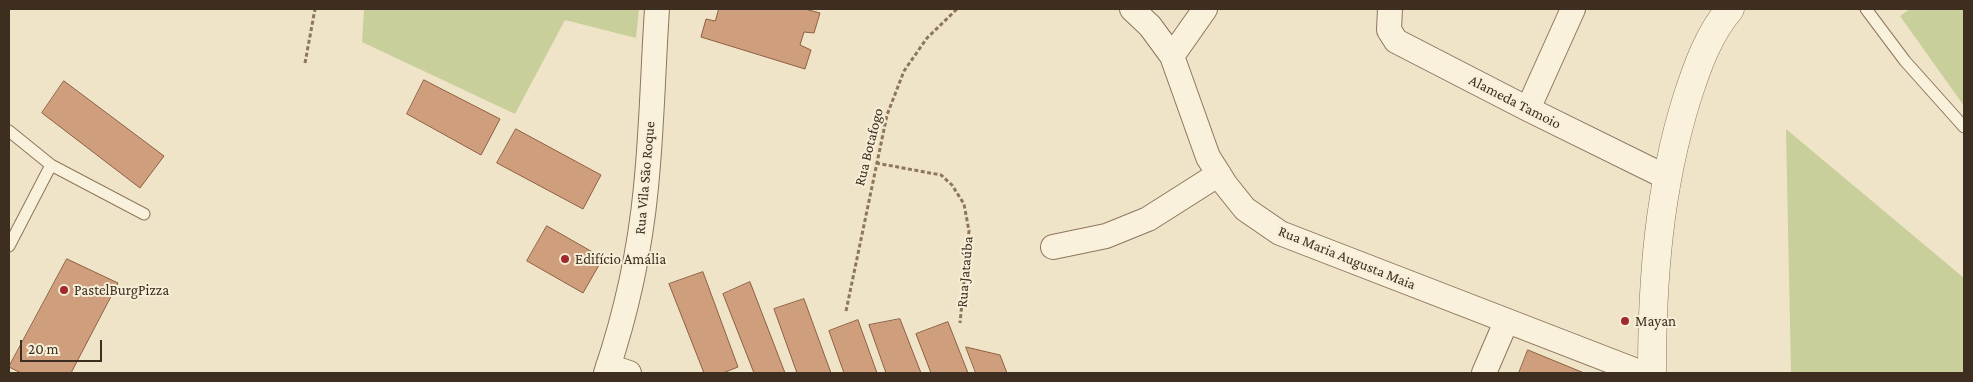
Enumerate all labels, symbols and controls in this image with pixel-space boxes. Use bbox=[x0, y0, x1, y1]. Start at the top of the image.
street label: Alameda Tamoio bbox=[1466, 71, 1564, 133]
street label: Rua Botafogo bbox=[851, 106, 887, 188]
street label: Rua Vila São Roque bbox=[631, 121, 659, 235]
street label: Rua Maria Augusta Maia bbox=[1276, 222, 1418, 294]
street label: Rua Jataúba bbox=[953, 236, 977, 308]
place label: Edifício Amália bbox=[575, 250, 666, 268]
marker: Edifício Amália bbox=[559, 253, 571, 265]
place label: PastelBurgPizza bbox=[74, 281, 169, 299]
marker: PastelBurgPizza bbox=[58, 284, 70, 296]
place label: Mayan bbox=[1635, 312, 1676, 330]
marker: Mayan bbox=[1619, 315, 1631, 327]
scale bar bbox=[22, 330, 105, 362]
text: 20 m bbox=[28, 341, 59, 357]

